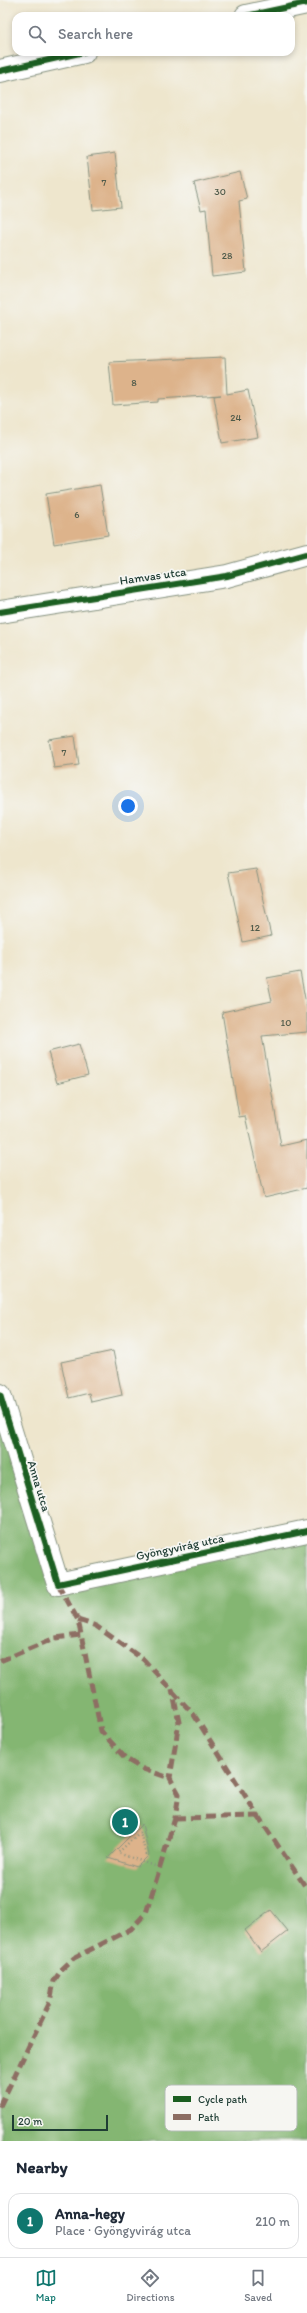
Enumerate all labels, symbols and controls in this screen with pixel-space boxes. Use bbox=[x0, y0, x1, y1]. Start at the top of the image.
search box bbox=[12, 12, 295, 56]
icon: search bbox=[26, 23, 48, 45]
text: Search here bbox=[58, 25, 133, 43]
house number: 7 bbox=[102, 176, 107, 189]
house number: 30 bbox=[214, 185, 226, 198]
house number: 28 bbox=[222, 249, 233, 262]
house number: 8 bbox=[131, 376, 137, 389]
house number: 24 bbox=[230, 411, 242, 424]
house number: 6 bbox=[74, 508, 80, 521]
street label: Hamvas utca bbox=[119, 564, 188, 588]
house number: 7 bbox=[62, 746, 67, 759]
your location bbox=[118, 796, 138, 816]
house number: 12 bbox=[250, 921, 261, 934]
house number: 10 bbox=[281, 1016, 291, 1029]
street label: Anna utca bbox=[25, 1459, 54, 1514]
street label: Gyöngyvirág utca bbox=[135, 1531, 226, 1563]
pin: 1 bbox=[112, 1807, 138, 1837]
legend bbox=[165, 2085, 297, 2131]
text: Cycle path bbox=[198, 2093, 247, 2106]
text: Path bbox=[198, 2111, 220, 2124]
scale bar bbox=[12, 2113, 108, 2132]
text: 20 m bbox=[18, 2115, 42, 2128]
text: Nearby bbox=[16, 2157, 68, 2177]
text: Anna-hegy bbox=[55, 2205, 125, 2223]
text: 1 bbox=[27, 2214, 33, 2229]
text: 210 m bbox=[255, 2214, 290, 2229]
text: Place · Gyöngyvirág utca bbox=[55, 2223, 191, 2238]
tab: Map bbox=[35, 2267, 57, 2304]
tab: Directions bbox=[126, 2267, 175, 2304]
tab: Saved bbox=[244, 2267, 272, 2304]

